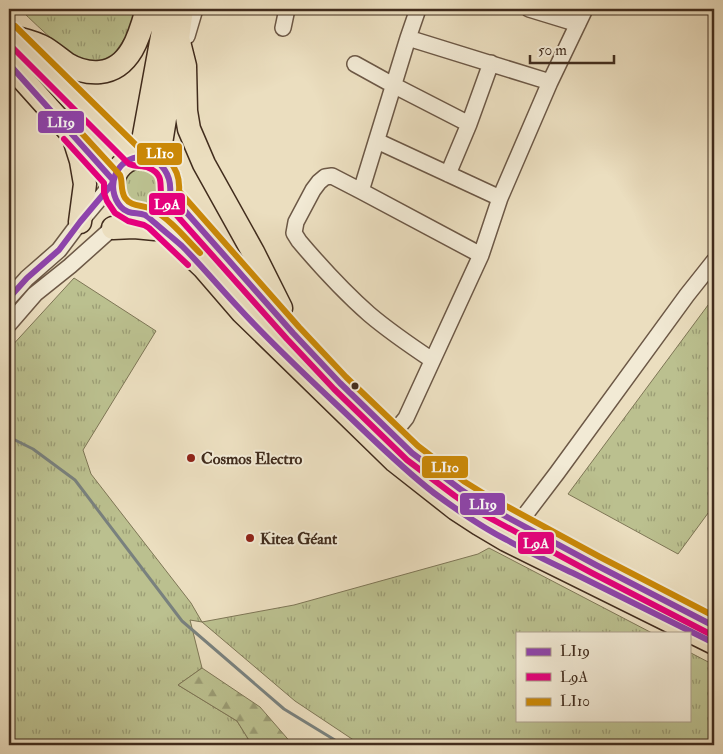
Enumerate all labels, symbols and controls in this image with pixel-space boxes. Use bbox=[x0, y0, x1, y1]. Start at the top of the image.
scale bar bbox=[530, 32, 614, 64]
text: 50 m bbox=[538, 41, 567, 60]
line badge: LI19 bbox=[37, 110, 85, 134]
text: LI19 bbox=[47, 114, 75, 131]
line badge: LI10 bbox=[136, 142, 183, 166]
text: LI10 bbox=[146, 145, 174, 162]
line badge: L9A bbox=[148, 192, 186, 216]
text: L9A bbox=[154, 196, 180, 213]
unlabelled marker bbox=[350, 381, 360, 391]
place label: Cosmos Electro bbox=[201, 449, 303, 469]
marker: Cosmos Electro bbox=[185, 452, 197, 464]
line badge: LI10 bbox=[421, 455, 469, 479]
text: LI10 bbox=[431, 459, 459, 476]
line badge: LI19 bbox=[459, 492, 506, 516]
text: LI19 bbox=[469, 496, 497, 513]
place label: Kitea Géant bbox=[260, 529, 338, 549]
line badge: L9A bbox=[517, 531, 555, 555]
marker: Kitea Géant bbox=[244, 532, 256, 544]
text: L9A bbox=[523, 535, 549, 552]
legend bbox=[516, 632, 690, 722]
text: LI19 bbox=[560, 642, 590, 661]
text: L9A bbox=[560, 668, 589, 687]
text: LI10 bbox=[560, 692, 590, 711]

